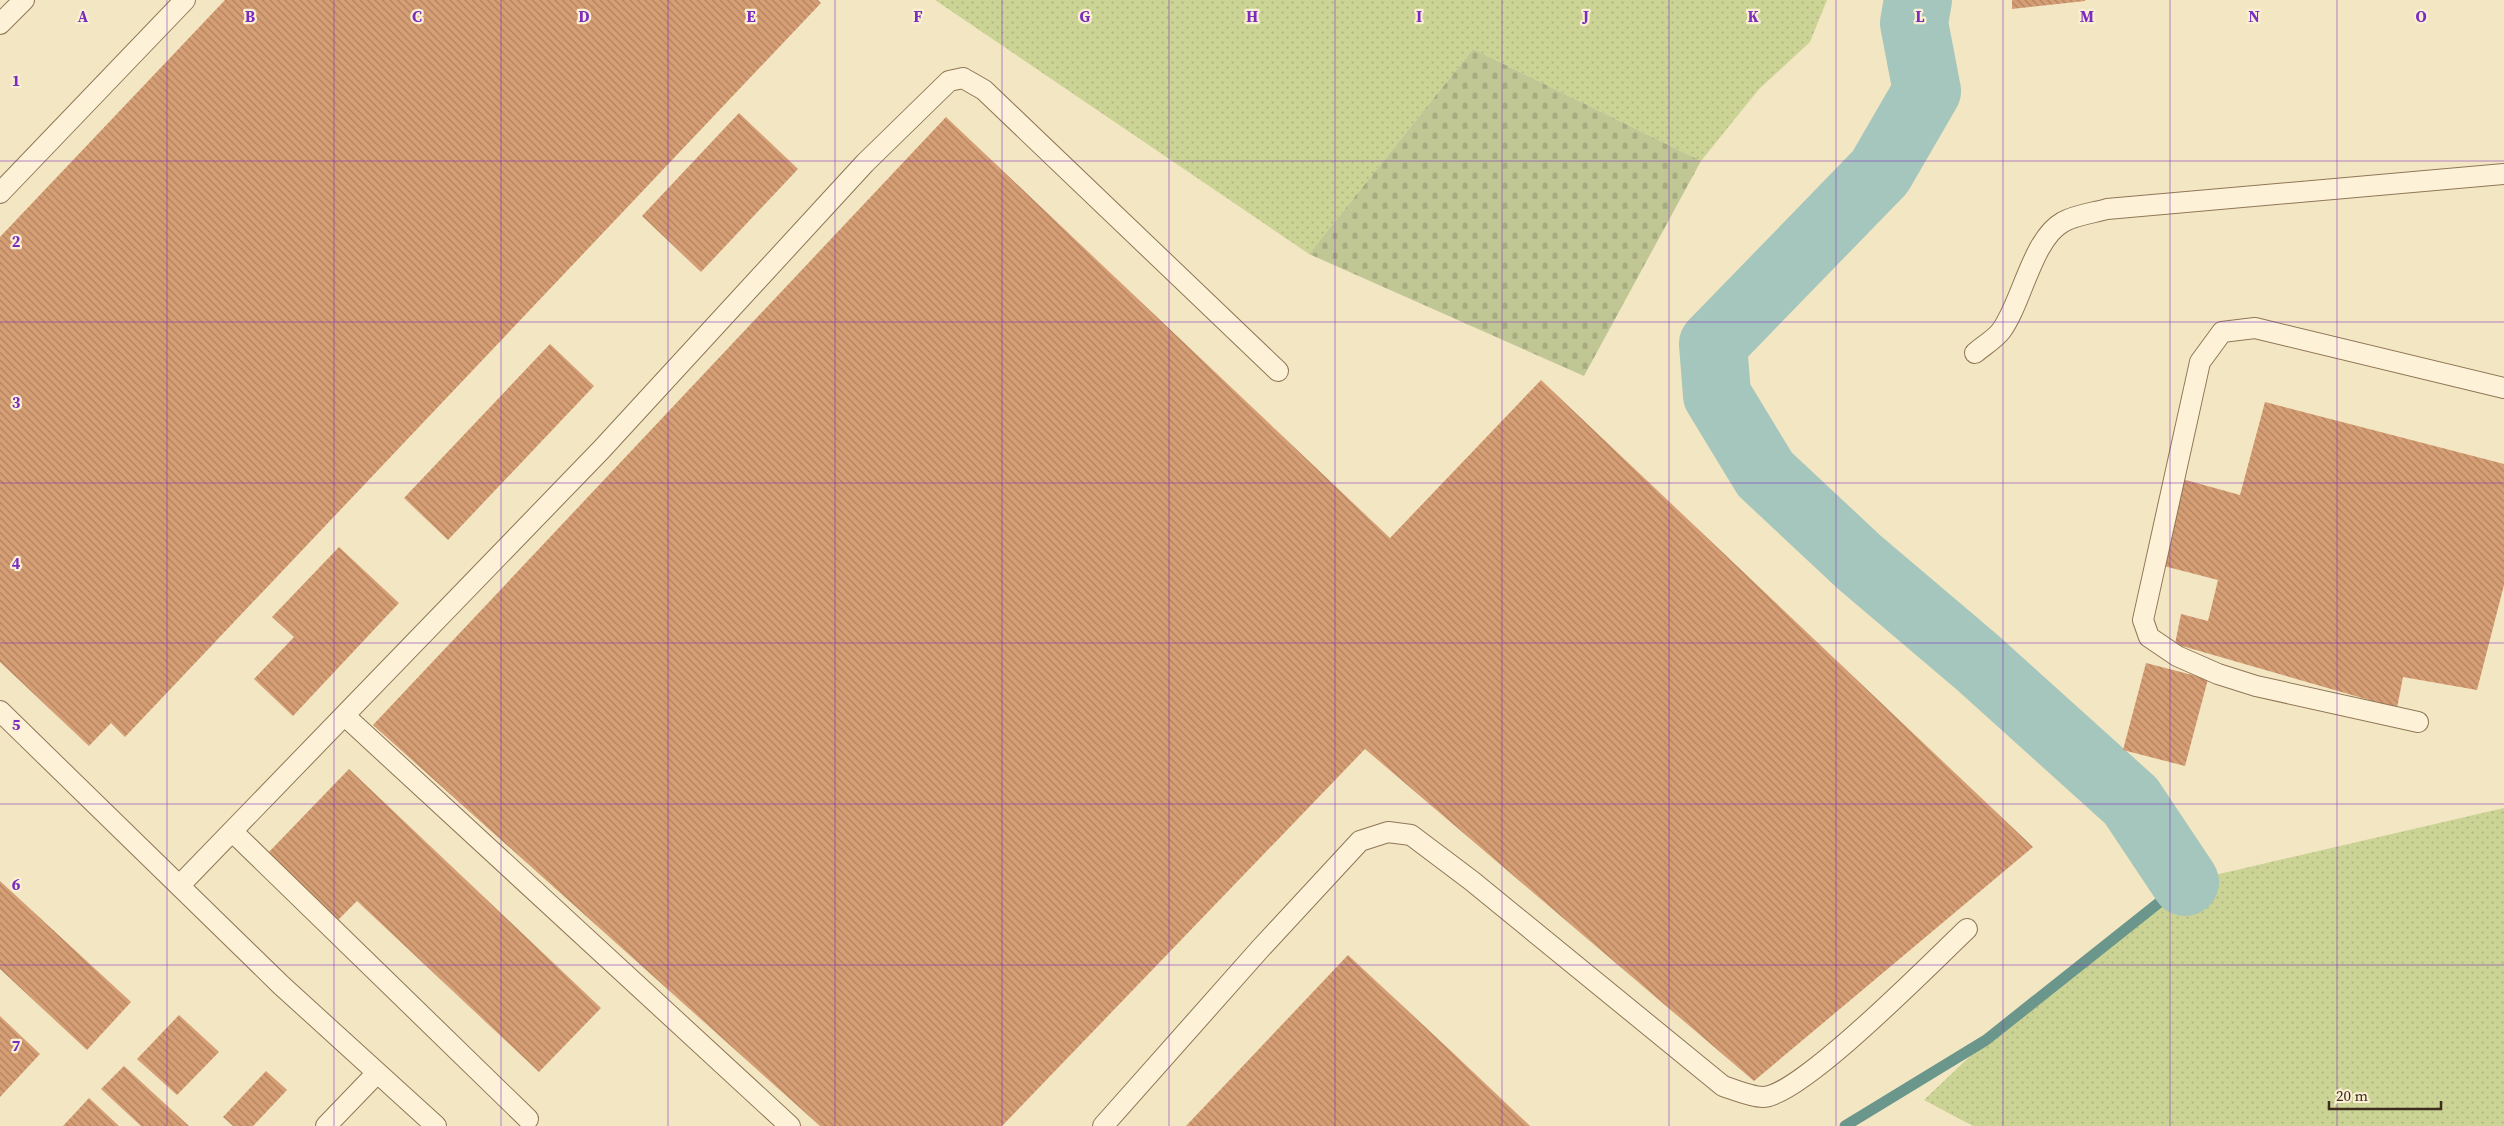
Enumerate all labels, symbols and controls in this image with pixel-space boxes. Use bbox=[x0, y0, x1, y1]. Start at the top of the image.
text: A bbox=[78, 5, 89, 27]
text: B bbox=[245, 5, 256, 27]
text: C bbox=[412, 5, 422, 27]
text: D bbox=[578, 5, 590, 27]
text: E bbox=[746, 5, 756, 27]
text: F bbox=[913, 5, 923, 27]
text: G bbox=[1080, 5, 1091, 27]
text: H bbox=[1246, 5, 1258, 27]
text: I bbox=[1416, 5, 1422, 27]
text: J bbox=[1582, 5, 1589, 27]
text: K bbox=[1747, 5, 1759, 27]
text: L bbox=[1915, 5, 1925, 27]
text: M bbox=[2080, 5, 2094, 27]
text: N bbox=[2248, 5, 2260, 27]
text: O bbox=[2415, 5, 2427, 27]
text: 1 bbox=[12, 69, 20, 91]
text: 2 bbox=[12, 230, 21, 252]
text: 3 bbox=[12, 391, 21, 413]
text: 4 bbox=[12, 552, 21, 574]
text: 5 bbox=[12, 713, 21, 735]
text: 6 bbox=[12, 873, 21, 895]
text: 7 bbox=[12, 1034, 21, 1056]
scale bar bbox=[2329, 1078, 2442, 1110]
text: 20 m bbox=[2336, 1085, 2368, 1106]

